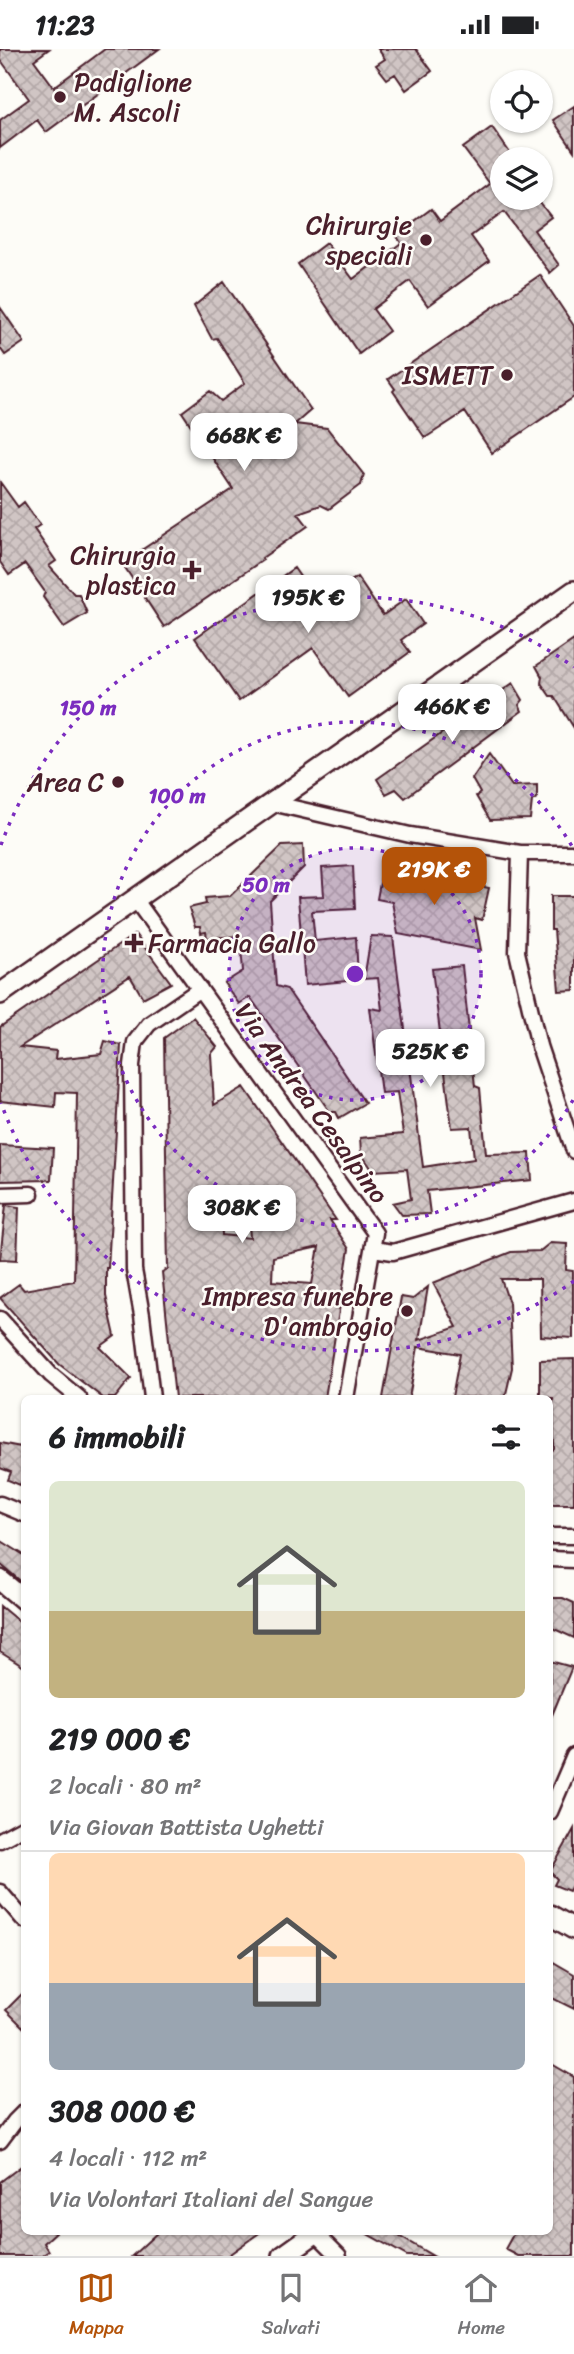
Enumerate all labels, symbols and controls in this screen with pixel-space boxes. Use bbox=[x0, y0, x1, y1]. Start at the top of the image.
text: 11:23 bbox=[35, 2, 94, 48]
place label: Padiglione M. Ascoli bbox=[74, 59, 192, 135]
map controls bbox=[490, 70, 553, 210]
button: locate bbox=[490, 70, 553, 133]
marker: Padiglione M. Ascoli bbox=[52, 89, 68, 105]
button: layers bbox=[490, 147, 553, 210]
place label: Chirurgie speciali bbox=[306, 202, 413, 278]
marker: Chirurgie speciali bbox=[418, 232, 434, 248]
place label: ISMETT bbox=[401, 352, 495, 398]
marker: ISMETT bbox=[499, 367, 515, 383]
pin: 668K € bbox=[187, 413, 301, 473]
text: 668K € bbox=[206, 415, 282, 456]
place label: Chirurgia plastica bbox=[70, 532, 176, 608]
marker: Chirurgia plastica bbox=[182, 560, 202, 580]
pin: 195K € bbox=[251, 575, 365, 635]
text: 195K € bbox=[271, 577, 345, 618]
pin: 466K € bbox=[395, 685, 509, 744]
text: 466K € bbox=[414, 686, 490, 727]
text: 150 m bbox=[60, 689, 117, 727]
place label: Area C bbox=[26, 759, 104, 805]
marker: Area C bbox=[110, 774, 126, 790]
text: 100 m bbox=[148, 777, 206, 815]
pin: 219K € bbox=[377, 847, 491, 907]
text: 219K € bbox=[398, 849, 470, 890]
text: 50 m bbox=[242, 866, 291, 904]
place label: Farmacia Gallo bbox=[148, 920, 316, 966]
marker: Farmacia Gallo bbox=[126, 935, 142, 951]
centre of rings bbox=[343, 962, 367, 986]
street label: Via Andrea Cesalpino bbox=[223, 992, 401, 1214]
pin: 525K € bbox=[373, 1030, 487, 1089]
text: 525K € bbox=[392, 1031, 468, 1072]
pin: 308K € bbox=[185, 1185, 299, 1245]
text: 308K € bbox=[204, 1187, 280, 1228]
place label: Impresa funebre D'ambrogio bbox=[201, 1273, 393, 1349]
marker: Impresa funebre D'ambrogio bbox=[399, 1303, 415, 1319]
text: 6 immobili bbox=[49, 1410, 185, 1464]
icon: filters bbox=[487, 1418, 525, 1456]
icon: home bbox=[224, 1527, 350, 1653]
text: 219 000 € bbox=[49, 1712, 190, 1766]
text: 2 locali · 80 m² bbox=[49, 1766, 202, 1807]
text: Via Giovan Battista Ughetti bbox=[49, 1807, 323, 1848]
icon: home bbox=[224, 1899, 350, 2025]
text: 308 000 € bbox=[49, 2084, 195, 2138]
text: 4 locali · 112 m² bbox=[49, 2138, 207, 2179]
text: Via Volontari Italiani del Sangue bbox=[49, 2179, 373, 2220]
tab: Mappa bbox=[69, 2269, 124, 2344]
tab: Salvati bbox=[261, 2269, 320, 2344]
tab: Home bbox=[458, 2269, 505, 2344]

